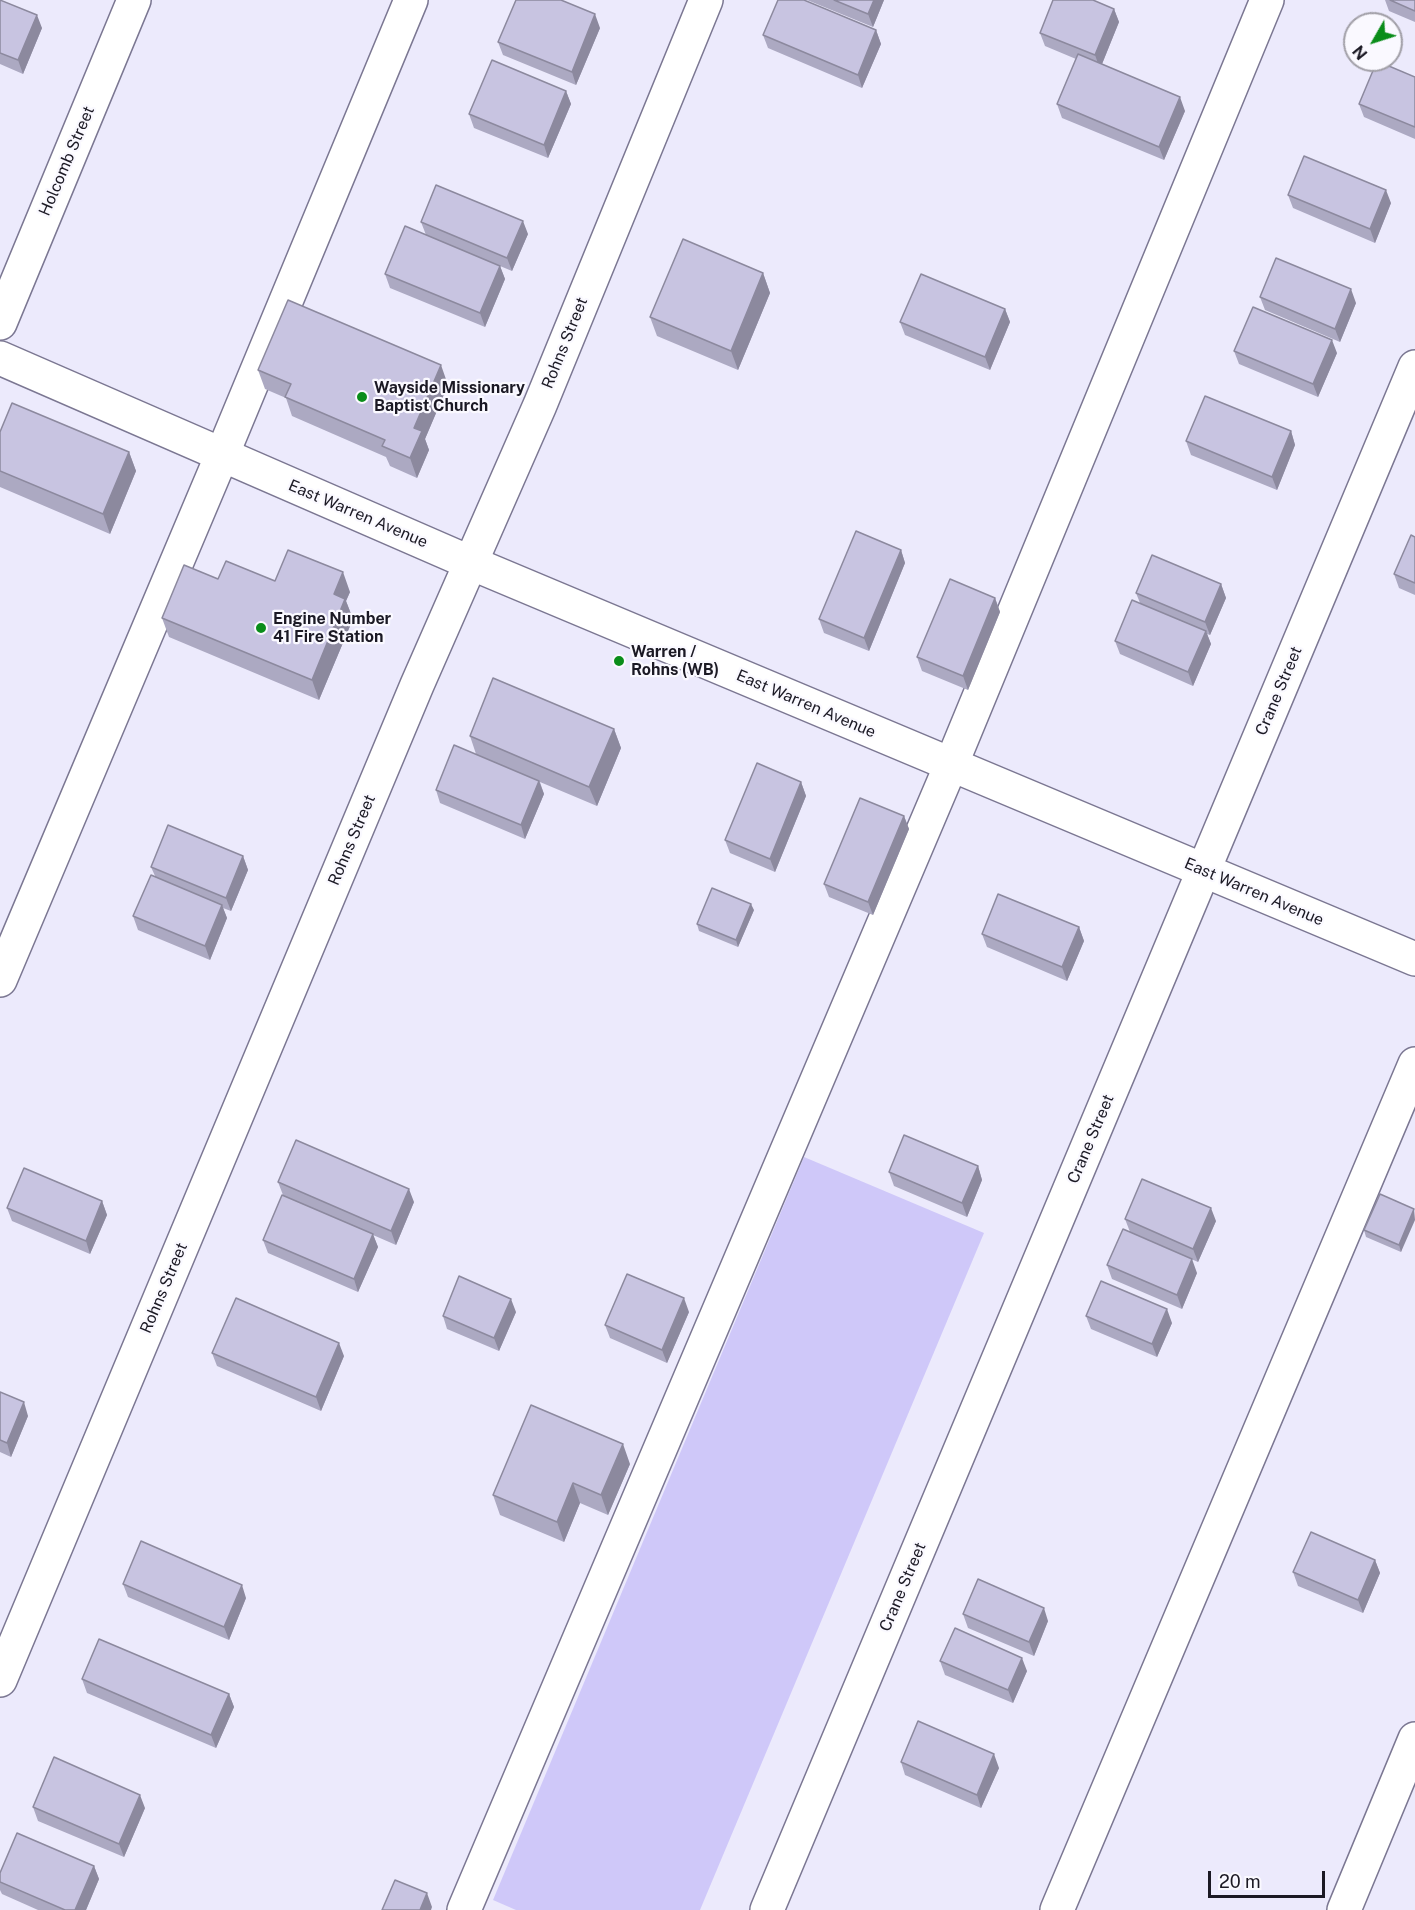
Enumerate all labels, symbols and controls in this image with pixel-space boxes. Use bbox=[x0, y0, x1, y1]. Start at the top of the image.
north arrow bbox=[1343, 12, 1403, 72]
text: N bbox=[1349, 42, 1372, 63]
street label: Holcomb Street bbox=[35, 103, 99, 219]
street label: Rohns Street bbox=[538, 295, 592, 391]
place label: Wayside Missionary Baptist Church bbox=[374, 378, 525, 416]
marker: Wayside Missionary Baptist Church bbox=[355, 390, 369, 404]
street label: East Warren Avenue bbox=[285, 476, 431, 552]
place label: Engine Number 41 Fire Station bbox=[273, 609, 391, 647]
marker: Engine Number 41 Fire Station bbox=[254, 621, 268, 635]
place label: Warren / Rohns (WB) bbox=[631, 642, 719, 680]
street label: Crane Street bbox=[1252, 644, 1306, 738]
marker: Warren / Rohns (WB) bbox=[612, 654, 626, 668]
street label: East Warren Avenue bbox=[733, 666, 879, 742]
street label: Rohns Street bbox=[324, 792, 380, 888]
street label: East Warren Avenue bbox=[1181, 854, 1327, 930]
street label: Crane Street bbox=[1064, 1092, 1118, 1186]
street label: Rohns Street bbox=[136, 1240, 192, 1336]
street label: Crane Street bbox=[876, 1540, 930, 1634]
scale bar bbox=[1211, 1859, 1328, 1897]
text: 20 m bbox=[1219, 1871, 1261, 1892]

